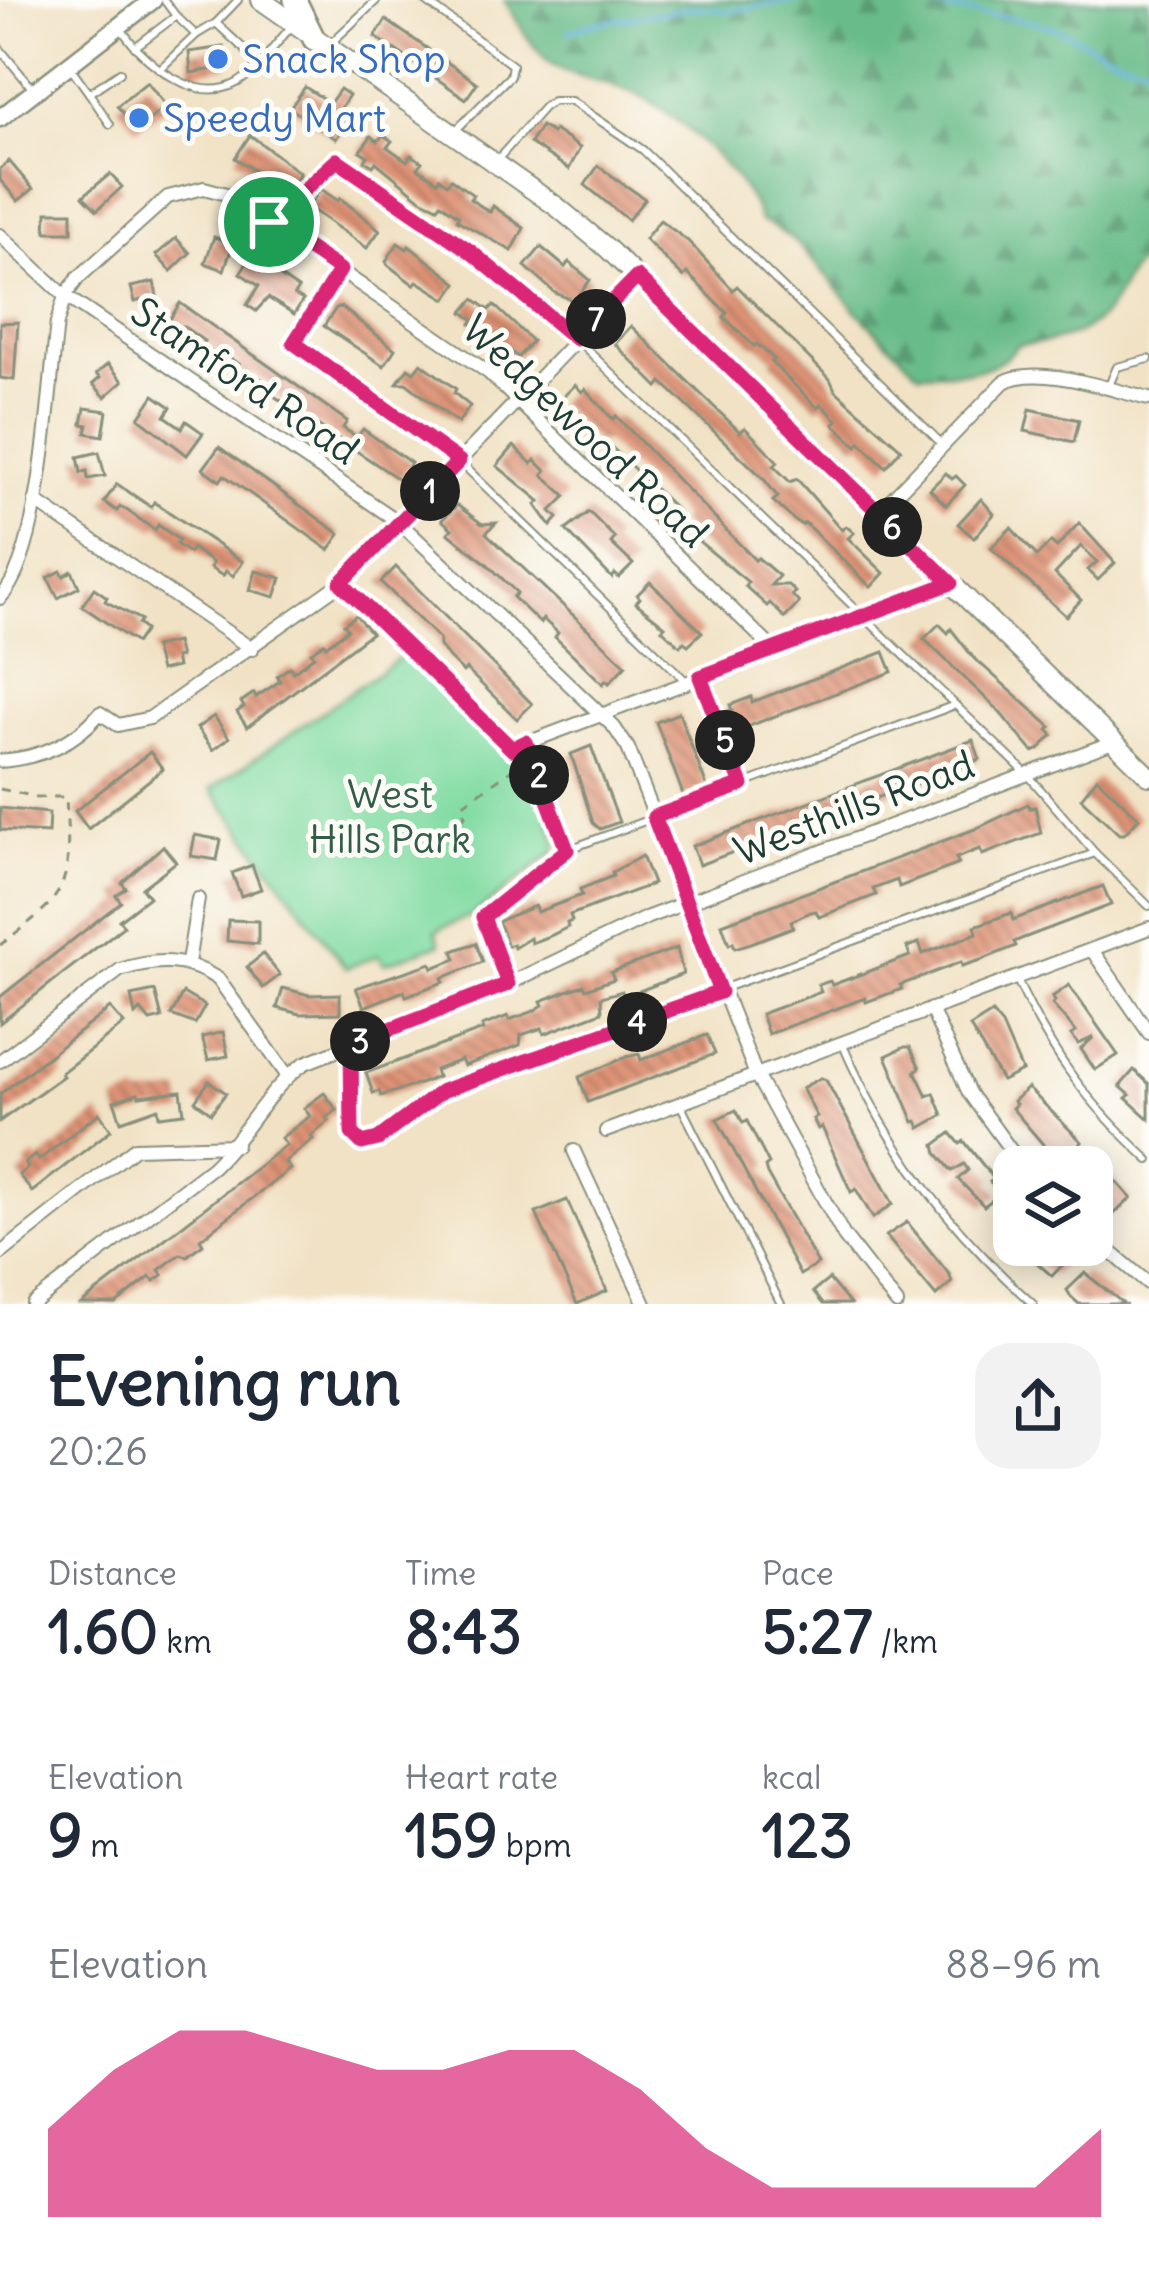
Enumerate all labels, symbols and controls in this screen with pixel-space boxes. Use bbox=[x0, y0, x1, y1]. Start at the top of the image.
place label: Snack Shop bbox=[242, 35, 446, 84]
marker: Snack Shop bbox=[205, 46, 231, 72]
place label: Speedy Mart bbox=[163, 94, 386, 143]
marker: Speedy Mart bbox=[126, 105, 152, 131]
pin bbox=[218, 171, 320, 273]
icon: arrive bbox=[236, 189, 302, 255]
street label: Stamford Road bbox=[122, 287, 368, 475]
pin: 7 bbox=[566, 289, 626, 349]
text: 7 bbox=[588, 298, 604, 340]
street label: Wedgewood Road bbox=[452, 304, 718, 558]
pin: 1 bbox=[400, 461, 460, 521]
text: 1 bbox=[423, 470, 437, 512]
pin: 6 bbox=[862, 497, 922, 557]
text: 6 bbox=[882, 506, 902, 548]
pin: 5 bbox=[695, 710, 755, 770]
text: 5 bbox=[716, 719, 734, 761]
street label: Westhills Road bbox=[727, 740, 981, 876]
pin: 2 bbox=[509, 745, 569, 805]
text: 2 bbox=[530, 754, 548, 796]
park label: West Hills Park bbox=[309, 770, 471, 864]
pin: 4 bbox=[607, 992, 667, 1052]
text: 4 bbox=[627, 1001, 647, 1043]
pin: 3 bbox=[330, 1011, 390, 1071]
text: 3 bbox=[351, 1020, 369, 1062]
map controls bbox=[993, 1146, 1113, 1266]
button: layers bbox=[993, 1146, 1113, 1266]
text: Evening run bbox=[48, 1340, 401, 1423]
button: share bbox=[975, 1343, 1101, 1469]
text: 20:26 bbox=[48, 1427, 148, 1476]
text: Distance bbox=[48, 1552, 177, 1594]
text: Time bbox=[405, 1552, 476, 1594]
text: Pace bbox=[762, 1552, 834, 1594]
text: 1.60 bbox=[48, 1594, 158, 1669]
text: 8:43 bbox=[405, 1594, 522, 1669]
text: 5:27 bbox=[762, 1594, 872, 1669]
text: km bbox=[158, 1620, 212, 1662]
text: /km bbox=[872, 1620, 938, 1662]
text: Elevation bbox=[48, 1756, 183, 1798]
text: Heart rate bbox=[405, 1756, 558, 1798]
text: kcal bbox=[762, 1756, 821, 1798]
text: 9 bbox=[48, 1798, 83, 1873]
text: 159 bbox=[405, 1798, 498, 1873]
text: 123 bbox=[762, 1798, 853, 1873]
text: m bbox=[83, 1824, 119, 1866]
text: bpm bbox=[498, 1824, 572, 1866]
text: Elevation bbox=[48, 1940, 208, 1989]
text: 88–96 m bbox=[946, 1940, 1101, 1989]

